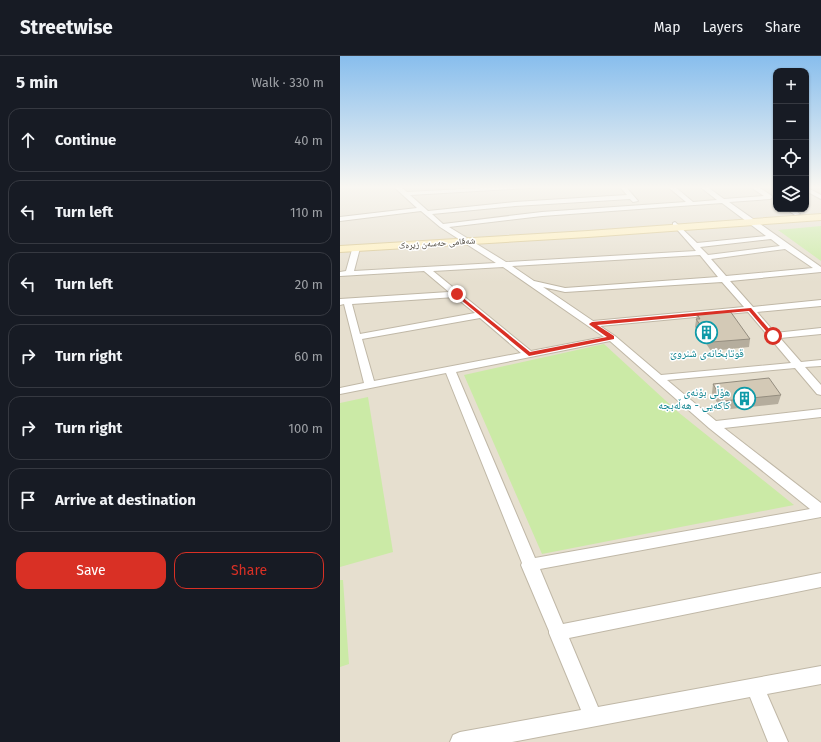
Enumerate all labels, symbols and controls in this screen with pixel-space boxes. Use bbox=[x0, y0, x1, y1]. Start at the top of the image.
text: Streetwise bbox=[20, 16, 113, 39]
text: Map bbox=[654, 19, 680, 36]
text: Layers bbox=[702, 19, 743, 36]
text: Share bbox=[765, 19, 801, 36]
map controls bbox=[773, 68, 809, 212]
button: + bbox=[773, 68, 809, 104]
text: 5 min bbox=[16, 72, 58, 93]
text: Walk · 330 m bbox=[251, 75, 324, 90]
button: − bbox=[773, 104, 809, 140]
icon: ahead bbox=[17, 129, 39, 151]
text: Continue bbox=[55, 131, 116, 149]
text: 40 m bbox=[294, 133, 323, 148]
button: locate bbox=[773, 140, 809, 176]
button: layers bbox=[773, 176, 809, 212]
icon: left bbox=[17, 201, 39, 223]
text: Turn left bbox=[55, 203, 113, 221]
text: 110 m bbox=[290, 205, 323, 220]
street label: شەقامی حەسەن زیرەک bbox=[398, 235, 476, 251]
icon: left bbox=[17, 273, 39, 295]
text: Turn left bbox=[55, 275, 113, 293]
text: 20 m bbox=[295, 277, 323, 292]
route end bbox=[448, 285, 466, 303]
building icon: قوتابخانەی شنروێ bbox=[694, 320, 720, 346]
route start bbox=[764, 327, 782, 345]
icon: right bbox=[17, 345, 39, 367]
text: Turn right bbox=[55, 347, 122, 365]
place label: قوتابخانەی شنروێ bbox=[670, 347, 744, 360]
text: 60 m bbox=[294, 349, 323, 364]
place label: ھۆڵی بۆنەی کاکەیی - هەڵەبجە bbox=[658, 385, 730, 412]
building icon: ھۆڵی بۆنەی کاکەیی - هەڵەبجە bbox=[732, 385, 758, 411]
icon: right bbox=[17, 417, 39, 439]
text: Turn right bbox=[55, 419, 122, 437]
text: 100 m bbox=[288, 421, 323, 436]
icon: arrive bbox=[17, 489, 39, 511]
text: Arrive at destination bbox=[55, 491, 196, 509]
button: Save bbox=[16, 552, 166, 589]
button: Share bbox=[174, 552, 324, 589]

